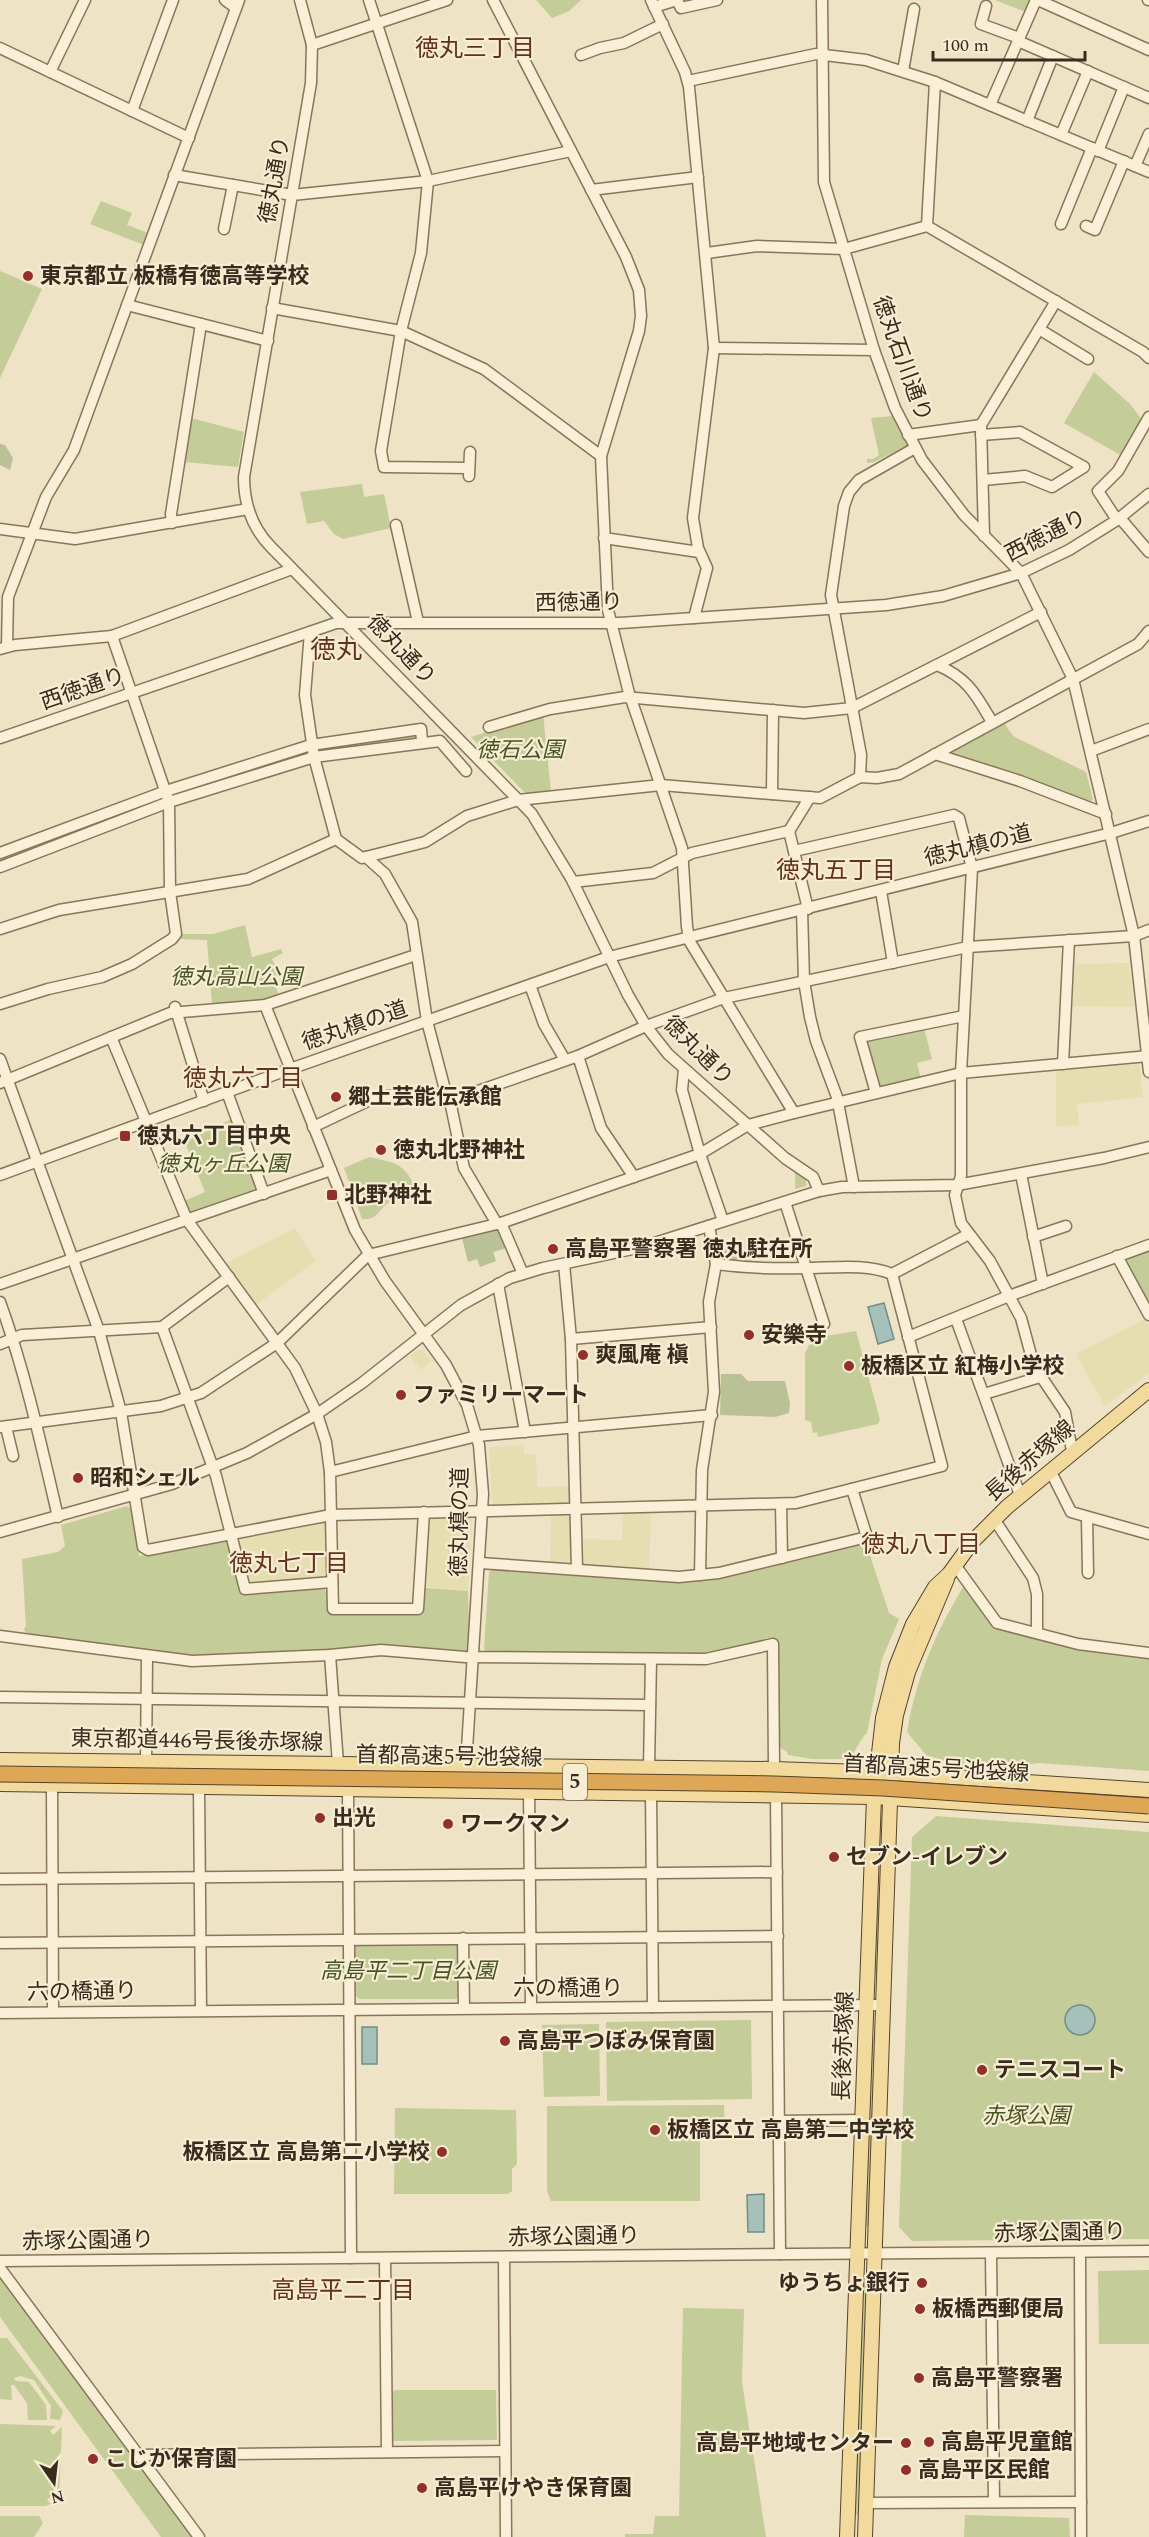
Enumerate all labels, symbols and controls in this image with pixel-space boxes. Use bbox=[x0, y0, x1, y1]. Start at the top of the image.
scale bar bbox=[933, 24, 1084, 62]
district label: 徳丸三丁目 bbox=[415, 31, 535, 67]
text: 100 m bbox=[942, 32, 989, 59]
street label: 徳丸通り bbox=[251, 134, 299, 226]
place label: 東京都立 板橋有徳高等学校 bbox=[40, 260, 310, 293]
marker: 東京都立 板橋有徳高等学校 bbox=[21, 269, 35, 283]
street label: 徳丸石川通り bbox=[864, 291, 940, 427]
street label: 西徳通り bbox=[999, 501, 1093, 571]
street label: 西徳通り bbox=[535, 586, 623, 620]
street label: 徳丸通り bbox=[359, 607, 443, 693]
district label: 徳丸 bbox=[310, 630, 362, 670]
street label: 西徳通り bbox=[36, 659, 130, 719]
park label: 徳石公園 bbox=[476, 734, 567, 767]
street label: 徳丸槙の道 bbox=[921, 817, 1035, 875]
district label: 徳丸五丁目 bbox=[776, 853, 896, 889]
park label: 徳丸高山公園 bbox=[170, 961, 305, 994]
street label: 徳丸槙の道 bbox=[298, 992, 412, 1060]
street label: 徳丸通り bbox=[655, 1008, 741, 1094]
district label: 徳丸六丁目 bbox=[183, 1061, 303, 1097]
place label: 郷土芸能伝承館 bbox=[348, 1081, 502, 1114]
marker: 郷土芸能伝承館 bbox=[329, 1090, 343, 1104]
place label: 徳丸六丁目中央 bbox=[137, 1120, 291, 1153]
marker: 徳丸六丁目中央 bbox=[118, 1129, 132, 1143]
place label: 徳丸北野神社 bbox=[393, 1134, 525, 1167]
marker: 徳丸北野神社 bbox=[374, 1143, 388, 1157]
park label: 徳丸ヶ丘公園 bbox=[157, 1148, 292, 1181]
place label: 北野神社 bbox=[344, 1179, 432, 1212]
marker: 北野神社 bbox=[325, 1188, 339, 1202]
place label: 高島平警察署 徳丸駐在所 bbox=[565, 1233, 813, 1266]
marker: 高島平警察署 徳丸駐在所 bbox=[546, 1242, 560, 1256]
place label: 安樂寺 bbox=[761, 1319, 827, 1352]
marker: 安樂寺 bbox=[742, 1328, 756, 1342]
place label: 爽風庵 槇 bbox=[595, 1339, 689, 1372]
marker: 爽風庵 槇 bbox=[576, 1348, 590, 1362]
place label: 板橋区立 紅梅小学校 bbox=[861, 1350, 1065, 1383]
marker: 板橋区立 紅梅小学校 bbox=[842, 1359, 856, 1373]
place label: ファミリーマート bbox=[413, 1379, 589, 1412]
marker: ファミリーマート bbox=[394, 1388, 408, 1402]
street label: 長後赤塚線 bbox=[978, 1412, 1082, 1510]
place label: 昭和シェル bbox=[90, 1462, 200, 1495]
street label: 徳丸槙の道 bbox=[443, 1467, 477, 1577]
marker: 昭和シェル bbox=[71, 1471, 85, 1485]
district label: 徳丸八丁目 bbox=[861, 1527, 981, 1563]
district label: 徳丸七丁目 bbox=[229, 1546, 349, 1582]
street label: 東京都道446号長後赤塚線 bbox=[70, 1722, 324, 1760]
street label: 首都高速5号池袋線 bbox=[355, 1739, 543, 1775]
street label: 首都高速5号池袋線 bbox=[842, 1748, 1030, 1790]
road number: 5 bbox=[563, 1764, 587, 1800]
place label: 出光 bbox=[332, 1802, 376, 1835]
place label: ワークマン bbox=[460, 1808, 570, 1841]
marker: 出光 bbox=[313, 1811, 327, 1825]
marker: ワークマン bbox=[441, 1817, 455, 1831]
place label: セブン-イレブン bbox=[846, 1841, 1008, 1874]
marker: セブン-イレブン bbox=[827, 1850, 841, 1864]
park label: 高島平二丁目公園 bbox=[320, 1955, 499, 1988]
street label: 六の橋通り bbox=[513, 1972, 623, 2005]
street label: 六の橋通り bbox=[27, 1975, 137, 2009]
street label: 長後赤塚線 bbox=[826, 1990, 862, 2102]
place label: 高島平つぼみ保育園 bbox=[517, 2025, 715, 2058]
marker: 高島平つぼみ保育園 bbox=[498, 2034, 512, 2048]
place label: テニスコート bbox=[994, 2054, 1126, 2087]
marker: テニスコート bbox=[975, 2063, 989, 2077]
park label: 赤塚公園 bbox=[982, 2100, 1073, 2133]
place label: 板橋区立 高島第二中学校 bbox=[667, 2114, 915, 2147]
marker: 板橋区立 高島第二中学校 bbox=[648, 2123, 662, 2137]
place label: 板橋区立 高島第二小学校 bbox=[182, 2136, 430, 2169]
marker: 板橋区立 高島第二小学校 bbox=[435, 2145, 449, 2159]
street label: 赤塚公園通り bbox=[994, 2215, 1126, 2251]
street label: 赤塚公園通り bbox=[508, 2219, 640, 2255]
street label: 赤塚公園通り bbox=[22, 2223, 154, 2259]
place label: ゆうちょ銀行 bbox=[778, 2267, 910, 2300]
district label: 高島平二丁目 bbox=[271, 2273, 415, 2309]
marker: ゆうちょ銀行 bbox=[915, 2276, 929, 2290]
place label: 板橋西郵便局 bbox=[932, 2293, 1064, 2326]
marker: 板橋西郵便局 bbox=[913, 2302, 927, 2316]
place label: 高島平警察署 bbox=[931, 2362, 1063, 2395]
marker: 高島平警察署 bbox=[912, 2371, 926, 2385]
place label: 高島平児童館 bbox=[941, 2426, 1073, 2459]
place label: 高島平地域センター bbox=[696, 2427, 894, 2460]
marker: 高島平児童館 bbox=[922, 2435, 936, 2449]
marker: 高島平地域センター bbox=[899, 2436, 913, 2450]
place label: こじか保育園 bbox=[105, 2443, 237, 2476]
marker: こじか保育園 bbox=[86, 2452, 100, 2466]
north arrow bbox=[24, 2453, 84, 2513]
place label: 高島平区民館 bbox=[918, 2454, 1050, 2487]
marker: 高島平区民館 bbox=[899, 2463, 913, 2477]
place label: 高島平けやき保育園 bbox=[434, 2472, 632, 2505]
marker: 高島平けやき保育園 bbox=[415, 2481, 429, 2495]
text: N bbox=[48, 2483, 67, 2510]

